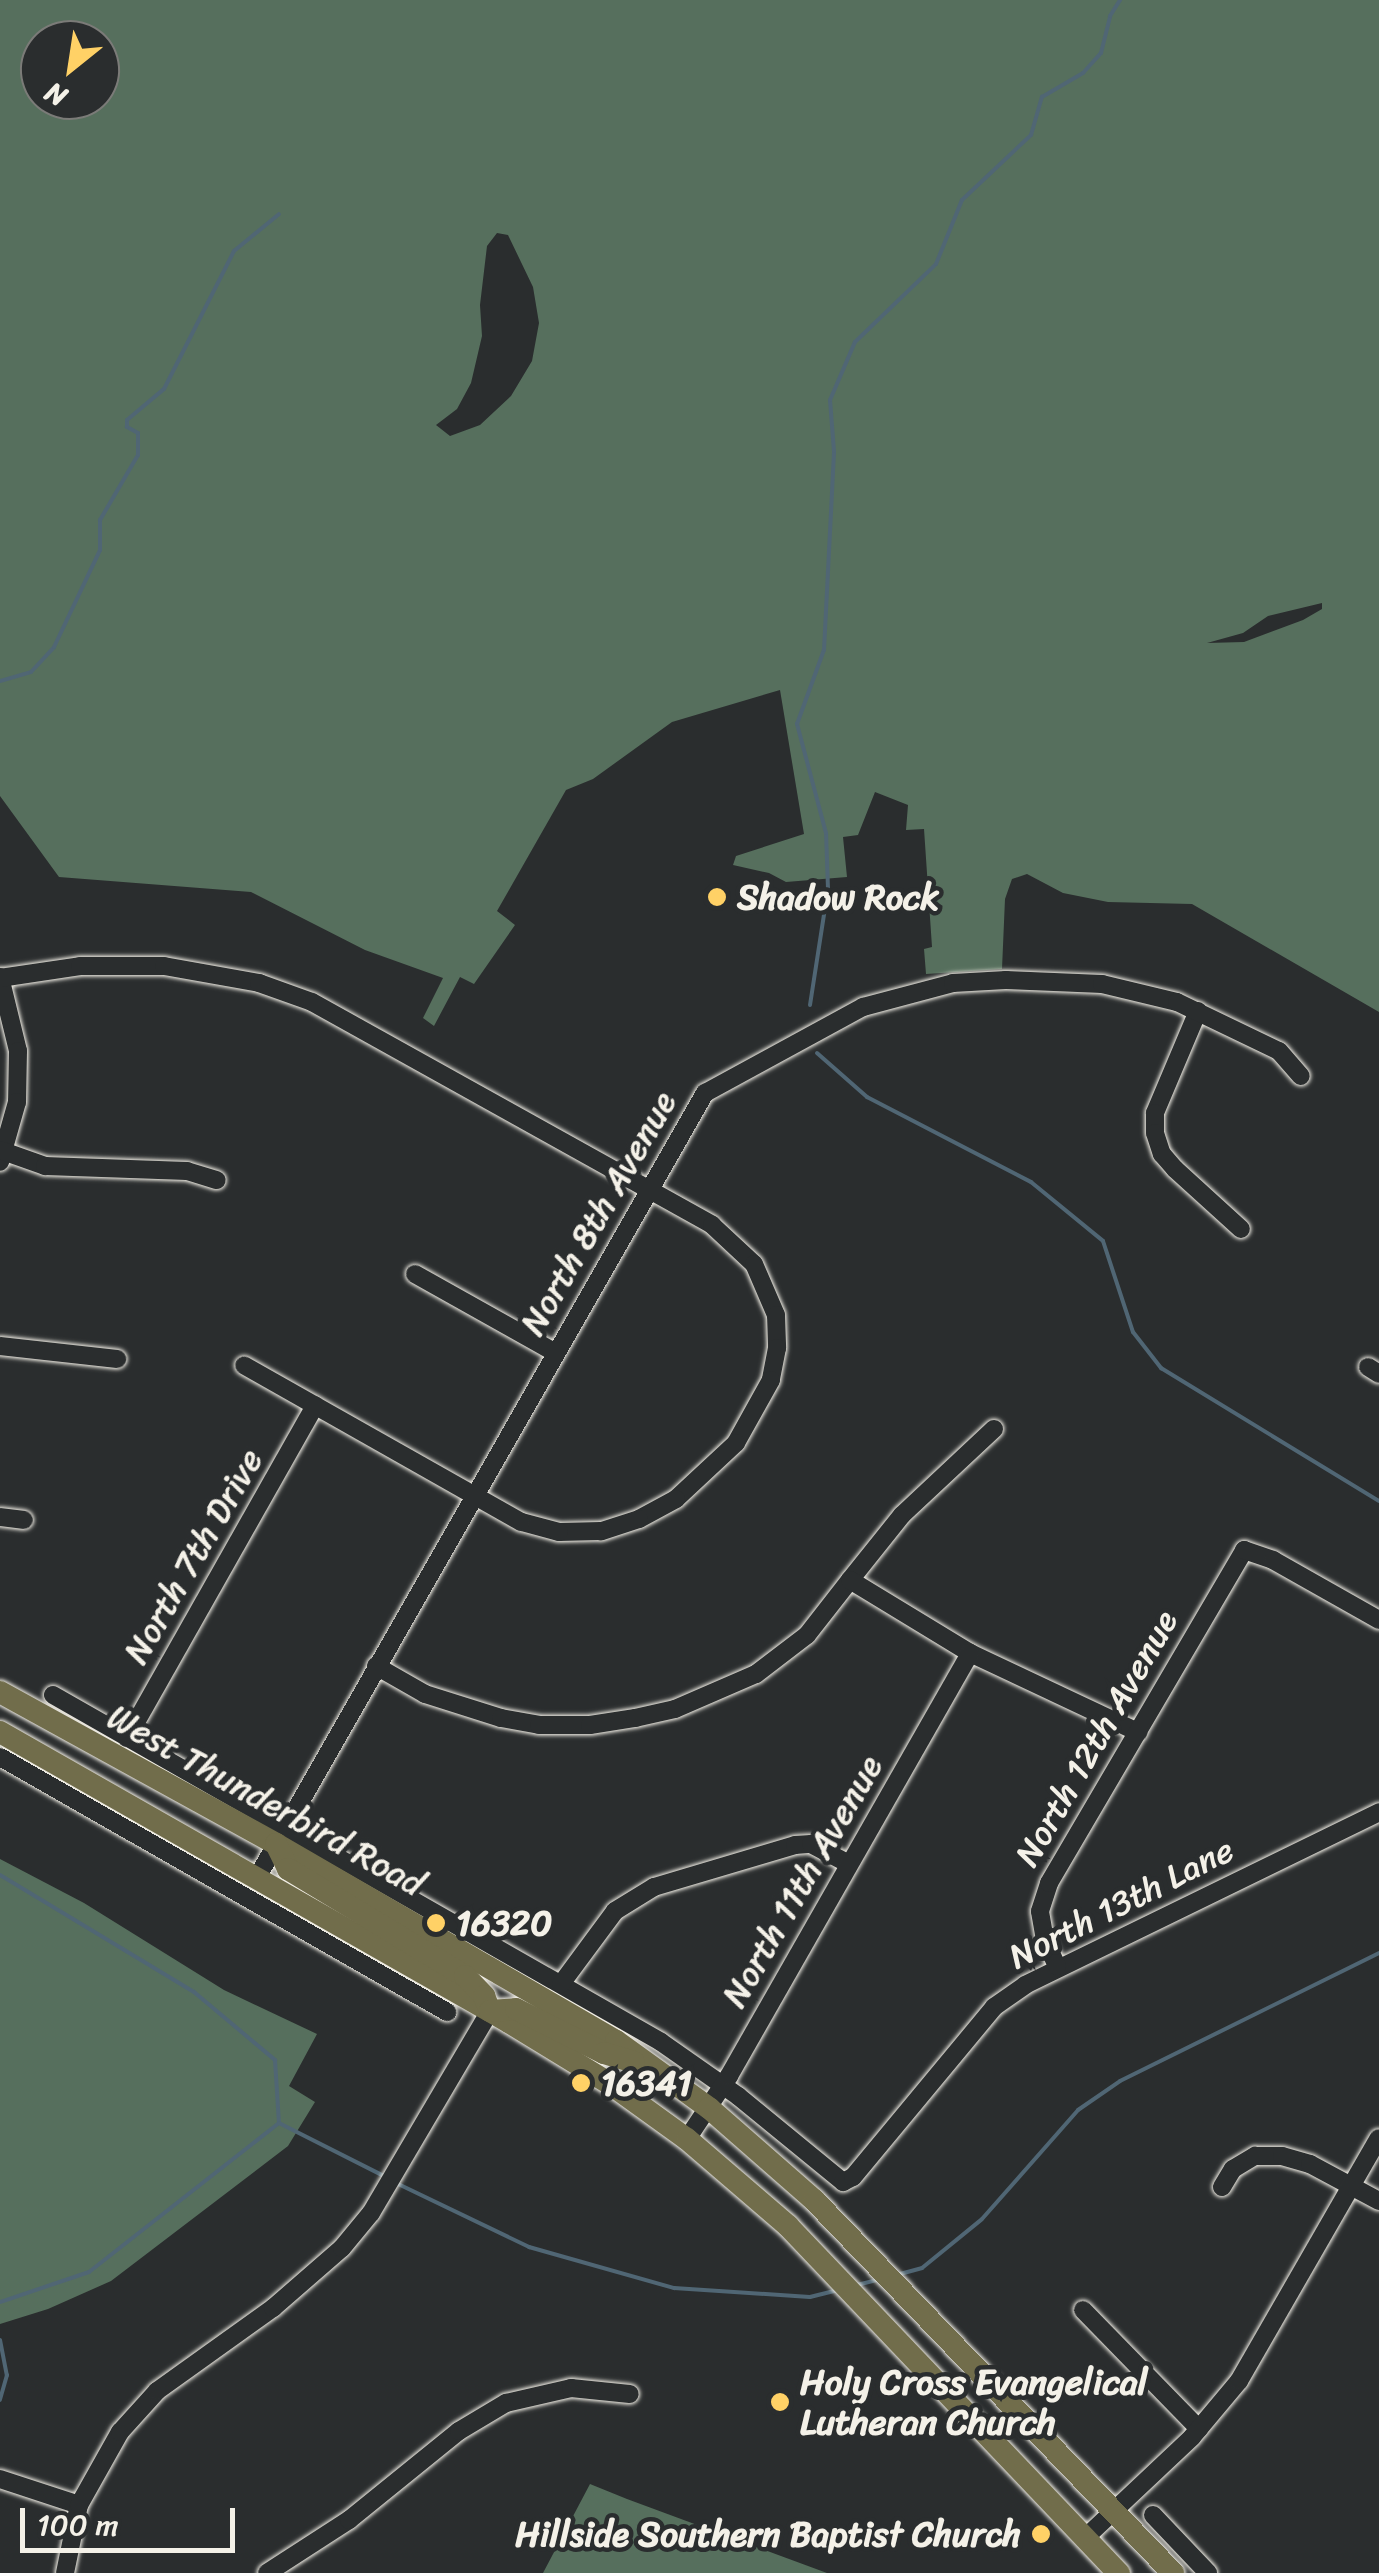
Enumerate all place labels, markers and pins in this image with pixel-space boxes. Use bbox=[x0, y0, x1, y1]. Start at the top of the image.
place label: Shadow Rock bbox=[737, 876, 939, 918]
marker: Shadow Rock bbox=[706, 886, 728, 908]
place label: 16320 bbox=[456, 1902, 552, 1944]
marker: 16320 bbox=[425, 1912, 447, 1934]
place label: 16341 bbox=[601, 2062, 692, 2104]
marker: 16341 bbox=[570, 2072, 592, 2094]
place label: Holy Cross Evangelical Lutheran Church bbox=[800, 2361, 1146, 2443]
marker: Holy Cross Evangelical Lutheran Church bbox=[769, 2391, 791, 2413]
place label: Hillside Southern Baptist Church bbox=[516, 2513, 1021, 2555]
marker: Hillside Southern Baptist Church bbox=[1030, 2523, 1052, 2545]

